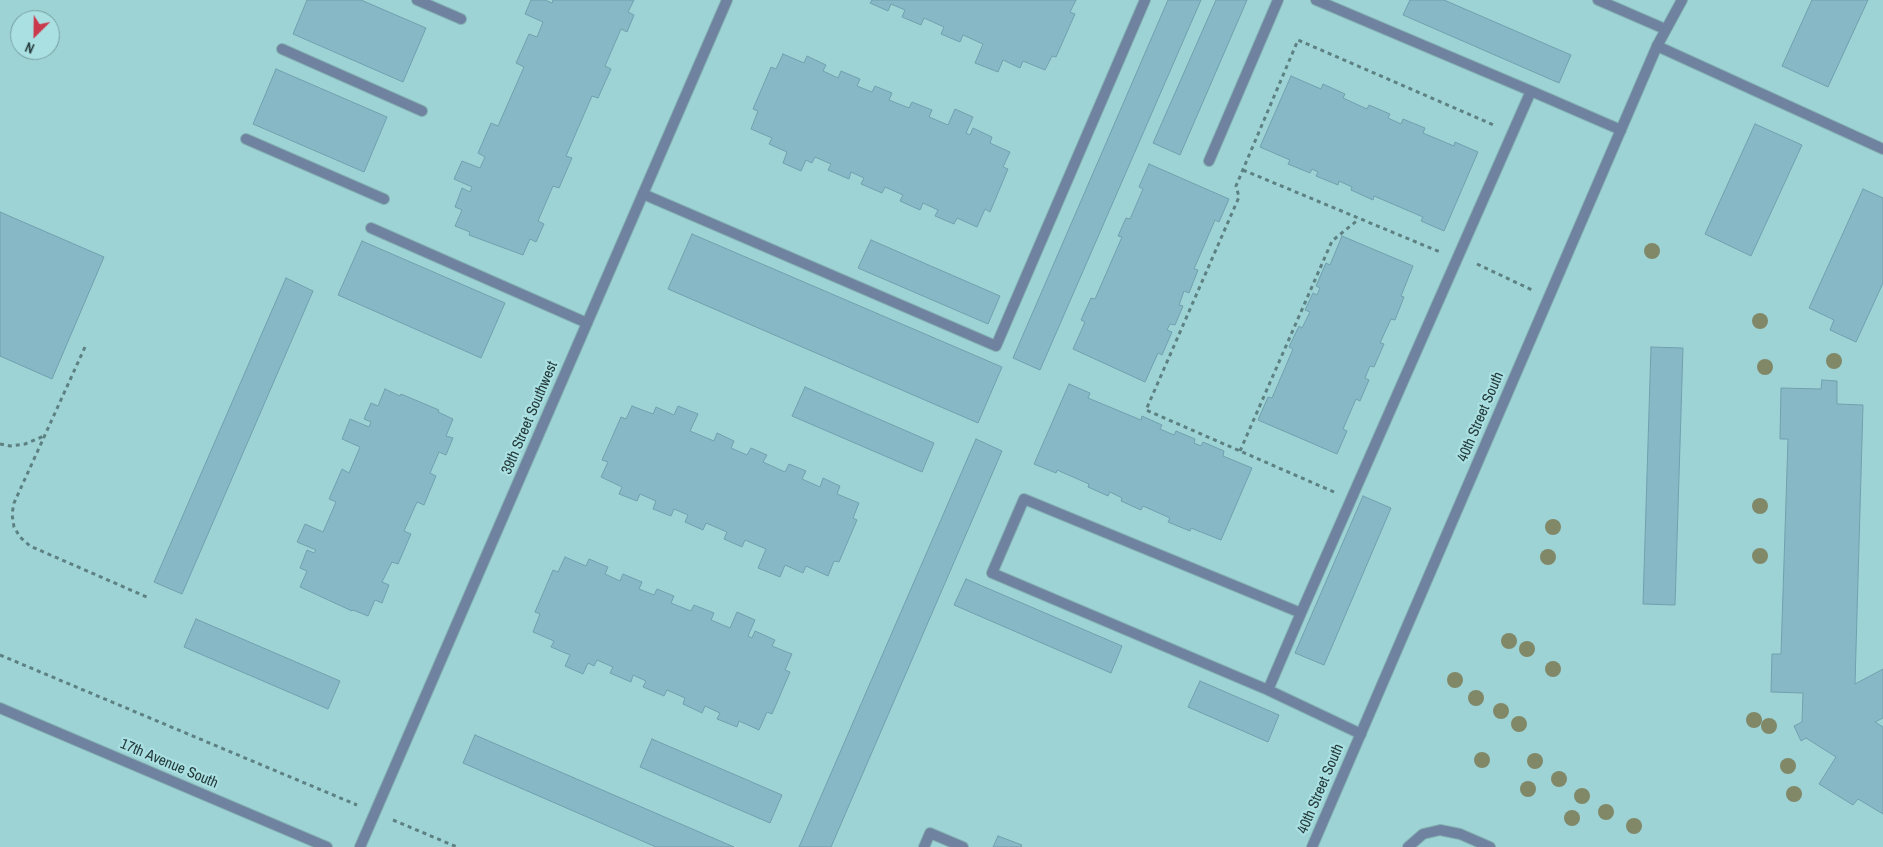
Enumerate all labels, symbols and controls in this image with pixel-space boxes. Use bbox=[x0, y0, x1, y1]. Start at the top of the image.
north arrow bbox=[10, 10, 60, 60]
text: N bbox=[22, 38, 37, 58]
street label: 39th Street Southwest bbox=[498, 359, 562, 477]
street label: 40th Street South bbox=[1454, 369, 1508, 465]
street label: 17th Avenue South bbox=[117, 735, 221, 793]
street label: 40th Street South bbox=[1294, 741, 1348, 837]

